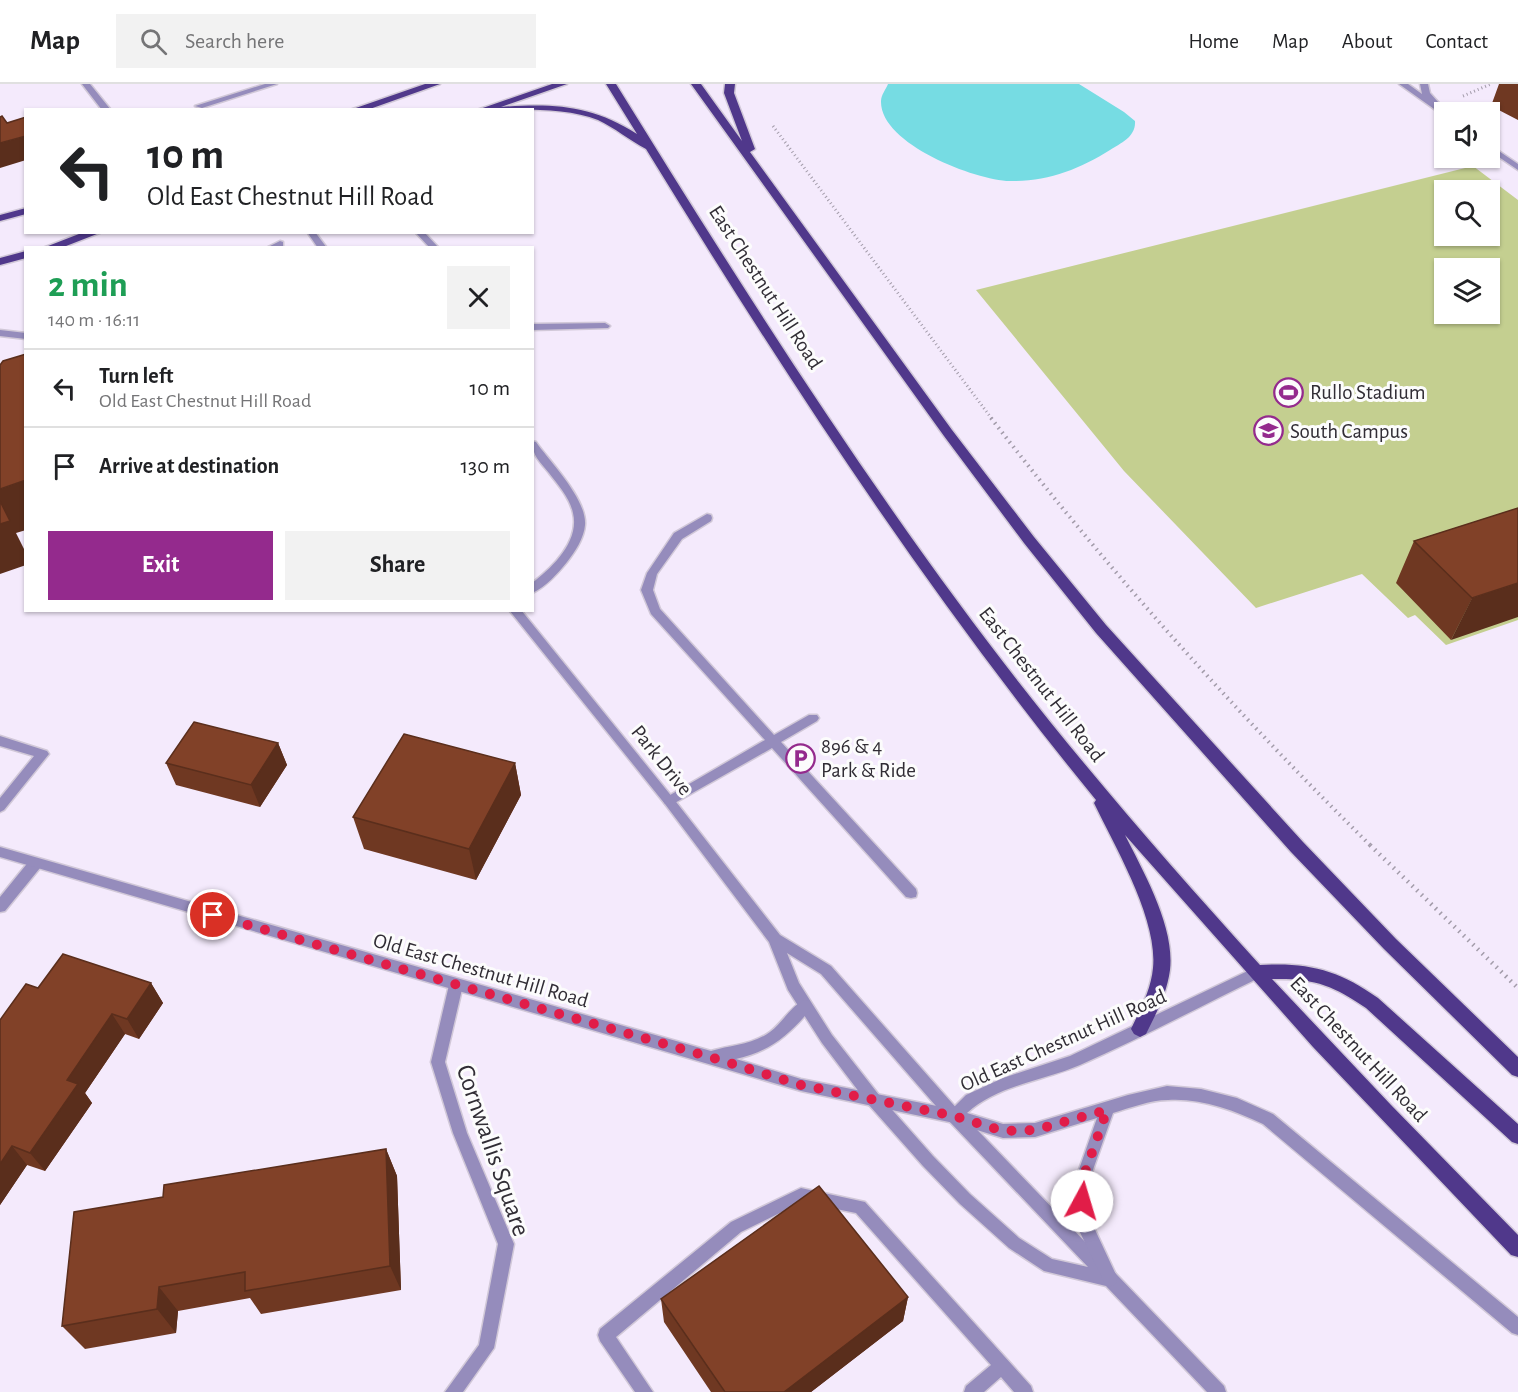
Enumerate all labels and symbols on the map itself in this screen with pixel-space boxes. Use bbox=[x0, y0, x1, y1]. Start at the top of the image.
street label: East Chestnut Hill Road bbox=[705, 202, 826, 373]
sports icon: Rullo Stadium bbox=[1273, 376, 1305, 408]
place label: Rullo Stadium bbox=[1310, 382, 1426, 403]
school or university icon: South Campus bbox=[1253, 415, 1285, 447]
place label: South Campus bbox=[1290, 421, 1408, 442]
street label: East Chestnut Hill Road bbox=[975, 603, 1108, 766]
street label: Park Drive bbox=[627, 721, 696, 799]
place label: 896 & 4 Park & Ride bbox=[821, 736, 916, 781]
parking icon: 896 & 4 Park & Ride bbox=[784, 742, 816, 774]
pin bbox=[187, 889, 238, 940]
street label: Old East Chestnut Hill Road bbox=[371, 930, 591, 1011]
street label: East Chestnut Hill Road bbox=[1286, 973, 1431, 1126]
street label: Old East Chestnut Hill Road bbox=[957, 985, 1169, 1095]
street label: Cornwallis Square bbox=[452, 1061, 535, 1239]
position arrow bbox=[1050, 1169, 1114, 1233]

